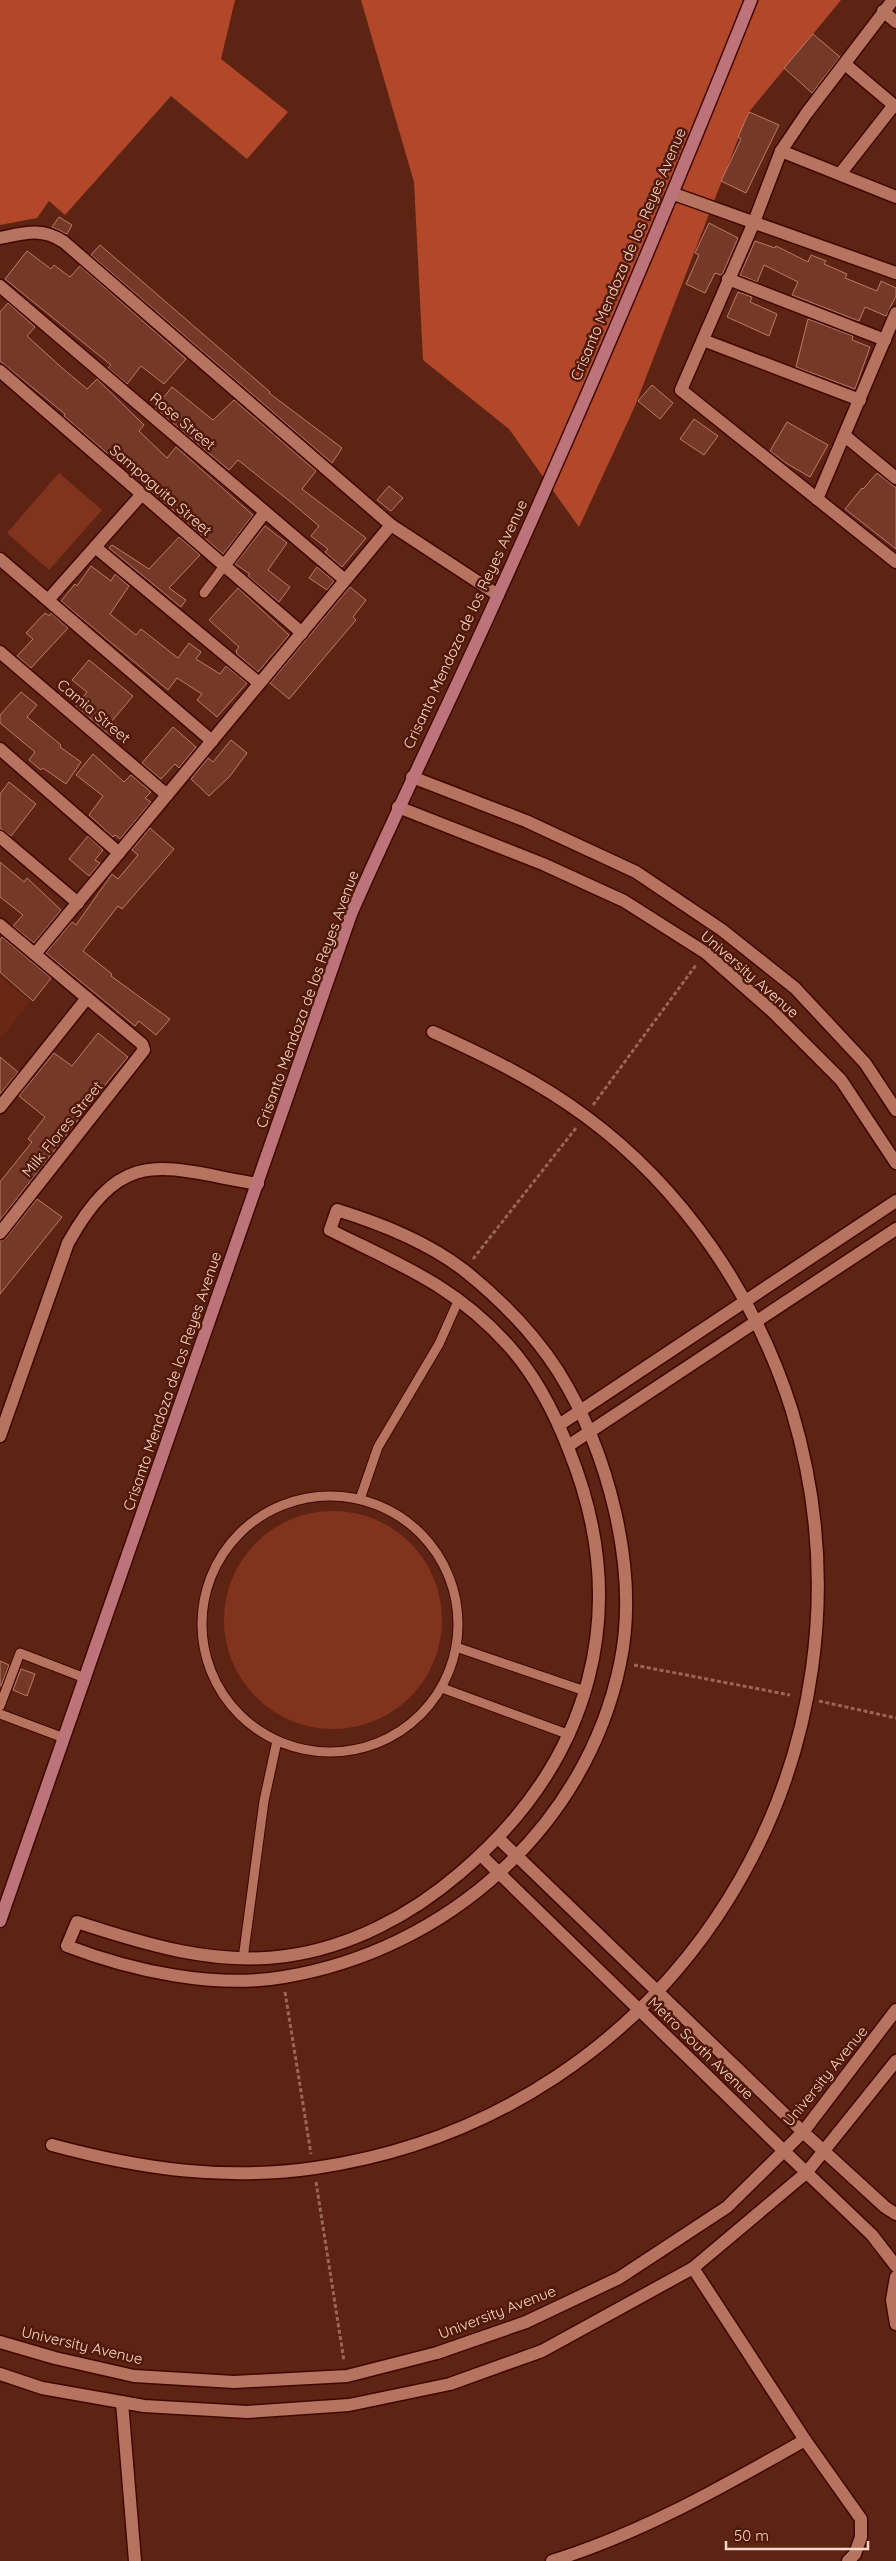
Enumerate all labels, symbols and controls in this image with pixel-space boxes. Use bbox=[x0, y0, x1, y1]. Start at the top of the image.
street label: Crisanto Mendoza de los Reyes Avenue bbox=[566, 125, 690, 383]
street label: Rose Street bbox=[146, 388, 220, 454]
street label: Sampaguita Street bbox=[106, 440, 216, 540]
street label: Crisanto Mendoza de los Reyes Avenue bbox=[399, 496, 531, 752]
street label: Camia Street bbox=[53, 675, 135, 747]
street label: Crisanto Mendoza de los Reyes Avenue bbox=[251, 868, 363, 1130]
street label: University Avenue bbox=[697, 926, 803, 1022]
street label: Milk Flores Street bbox=[17, 1077, 107, 1181]
street label: Crisanto Mendoza de los Reyes Avenue bbox=[119, 1249, 225, 1513]
street label: Metro South Avenue bbox=[644, 1993, 758, 2103]
street label: University Avenue bbox=[779, 2022, 871, 2130]
street label: University Avenue bbox=[436, 2281, 558, 2343]
street label: University Avenue bbox=[19, 2322, 145, 2368]
scale bar bbox=[726, 2518, 868, 2550]
text: 50 m bbox=[734, 2526, 769, 2545]

